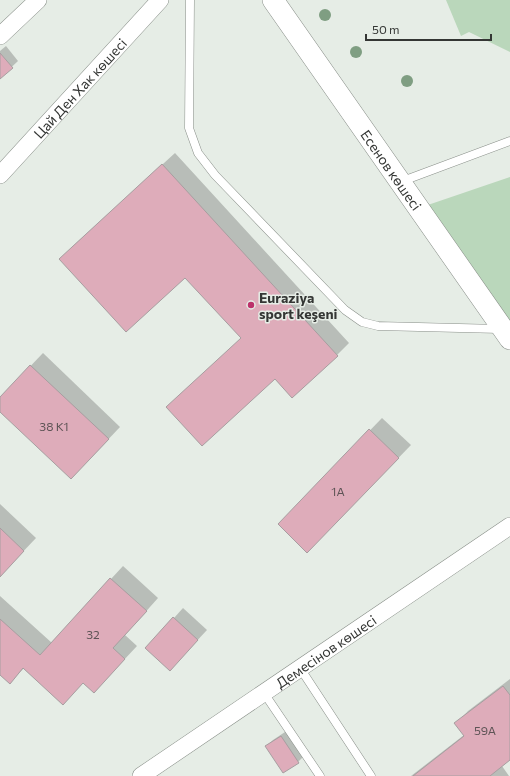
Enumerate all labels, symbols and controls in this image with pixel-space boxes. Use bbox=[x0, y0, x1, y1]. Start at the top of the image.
scale bar bbox=[366, 16, 491, 42]
text: 50 m bbox=[372, 22, 400, 36]
street label: Цай Ден Хак көшесі bbox=[30, 34, 130, 142]
street label: Есенов көшесі bbox=[358, 126, 426, 213]
place label: Euraziya sport keşeni bbox=[259, 289, 338, 322]
marker: Euraziya sport keşeni bbox=[246, 300, 256, 310]
house number: 38 К1 bbox=[39, 419, 69, 433]
house number: 1А bbox=[331, 484, 345, 498]
street label: Демесінов көшесі bbox=[272, 611, 379, 691]
house number: 32 bbox=[86, 627, 100, 641]
house number: 59А bbox=[474, 723, 496, 737]

